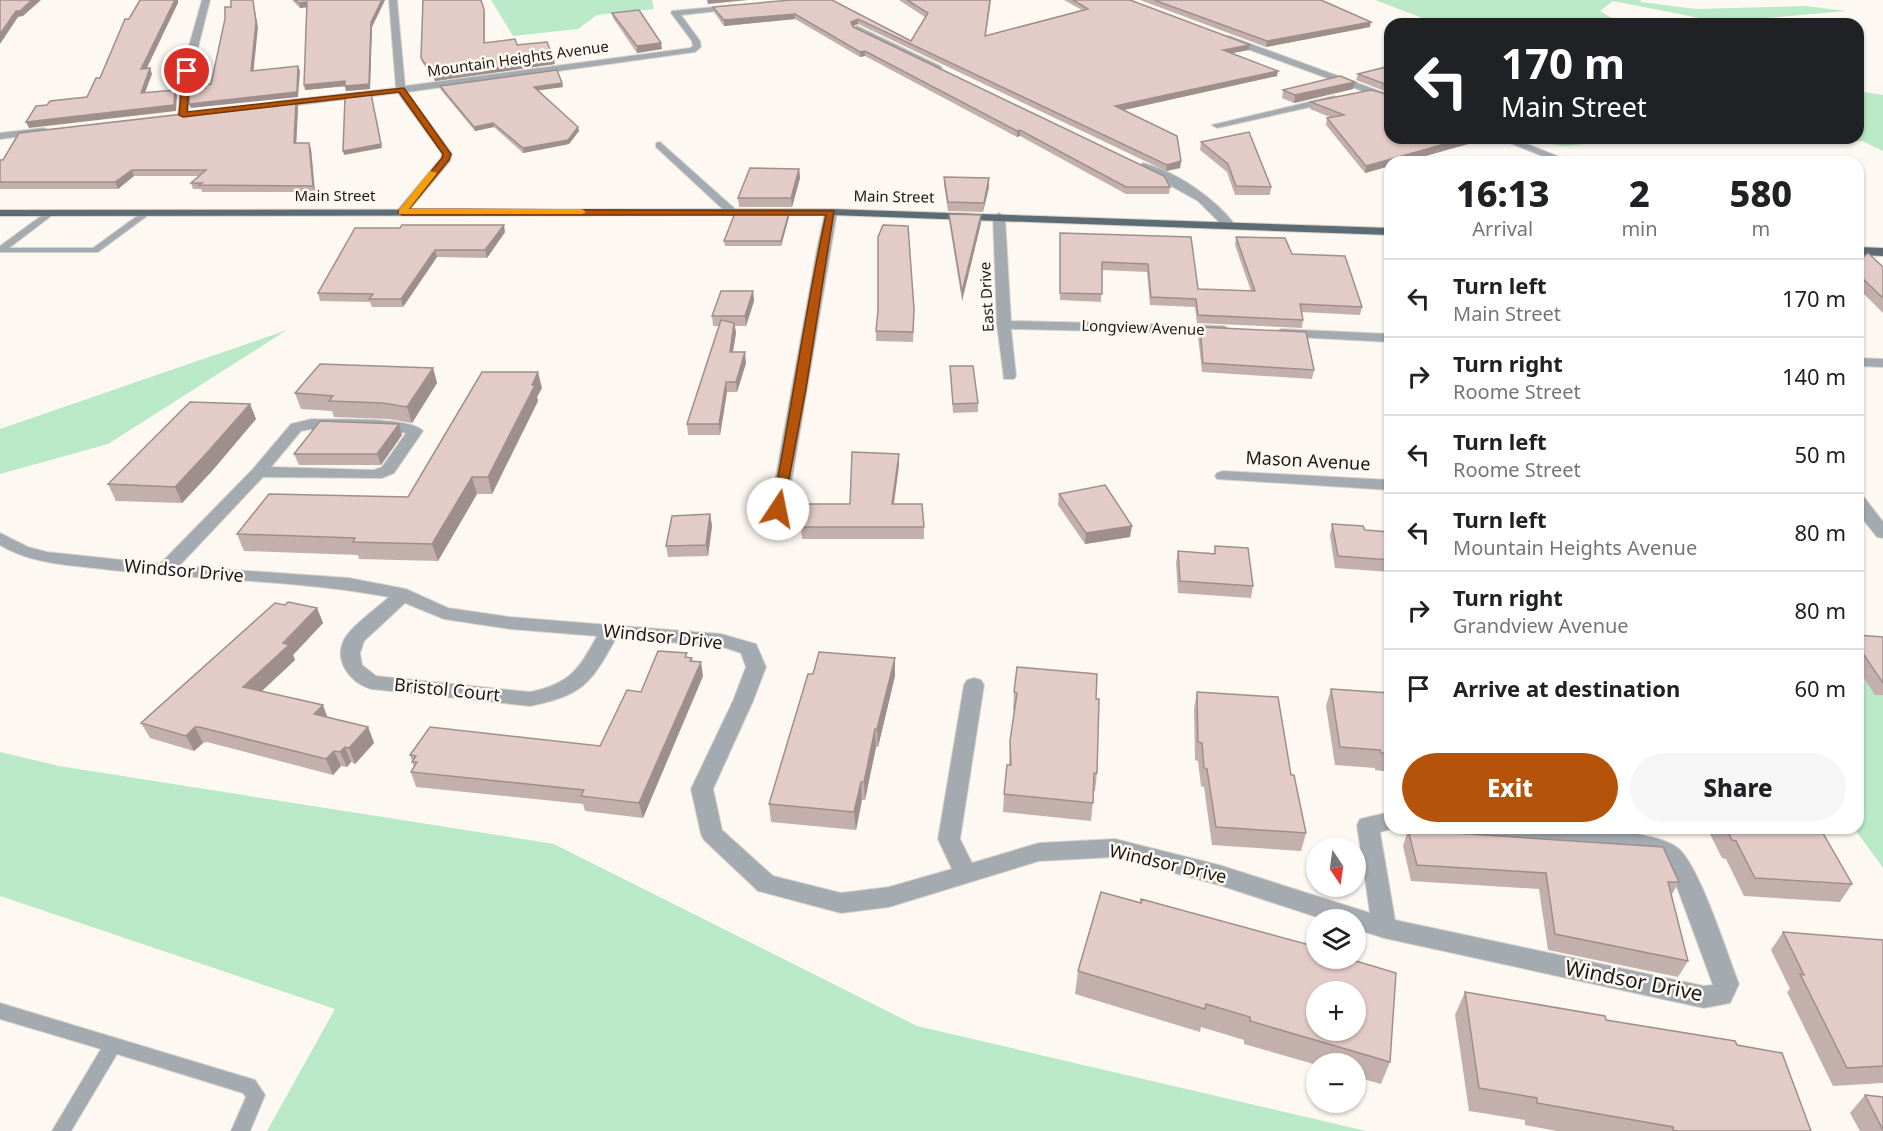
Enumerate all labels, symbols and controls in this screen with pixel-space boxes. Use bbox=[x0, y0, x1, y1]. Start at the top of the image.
text: 170 m bbox=[1501, 34, 1625, 91]
street label: Mountain Heights Avenue bbox=[426, 35, 610, 81]
icon: left bbox=[1402, 42, 1480, 120]
pin bbox=[161, 45, 212, 96]
icon: arrive bbox=[170, 54, 203, 87]
text: Main Street bbox=[1501, 88, 1647, 125]
text: 16:13 bbox=[1456, 169, 1549, 218]
text: 2 bbox=[1629, 169, 1650, 218]
text: 580 bbox=[1730, 169, 1792, 218]
street label: Main Street bbox=[295, 185, 376, 205]
street label: Main Street bbox=[853, 185, 935, 207]
text: Arrival bbox=[1472, 215, 1533, 242]
text: min bbox=[1621, 215, 1658, 242]
text: m bbox=[1751, 215, 1770, 242]
street label: East Drive bbox=[974, 261, 998, 333]
text: Turn left bbox=[1453, 270, 1547, 300]
icon: left bbox=[1402, 282, 1435, 315]
text: 170 m bbox=[1782, 283, 1846, 313]
text: Main Street bbox=[1453, 300, 1561, 327]
street label: Longview Avenue bbox=[1081, 315, 1205, 339]
text: Turn right bbox=[1453, 348, 1563, 378]
icon: right bbox=[1402, 360, 1435, 393]
text: 140 m bbox=[1782, 361, 1846, 391]
text: Roome Street bbox=[1453, 378, 1581, 405]
text: Turn left bbox=[1453, 426, 1547, 456]
icon: left bbox=[1402, 438, 1435, 471]
text: 50 m bbox=[1795, 439, 1846, 469]
street label: Mason Avenue bbox=[1245, 445, 1371, 475]
text: Roome Street bbox=[1453, 456, 1581, 483]
position arrow bbox=[746, 477, 810, 541]
text: Turn left bbox=[1453, 504, 1547, 534]
icon: left bbox=[1402, 516, 1435, 549]
text: 80 m bbox=[1795, 517, 1846, 547]
text: Mountain Heights Avenue bbox=[1453, 534, 1697, 561]
street label: Windsor Drive bbox=[123, 553, 245, 587]
text: Turn right bbox=[1453, 582, 1563, 612]
icon: right bbox=[1402, 594, 1435, 627]
text: 80 m bbox=[1795, 595, 1846, 625]
text: Grandview Avenue bbox=[1453, 612, 1629, 639]
street label: Windsor Drive bbox=[602, 618, 724, 654]
street label: Bristol Court bbox=[393, 672, 502, 707]
icon: arrive bbox=[1402, 672, 1435, 705]
text: Arrive at destination bbox=[1453, 673, 1680, 703]
text: 60 m bbox=[1795, 673, 1846, 703]
button: Exit bbox=[1402, 753, 1618, 822]
button: Share bbox=[1630, 753, 1846, 822]
north arrow bbox=[1306, 837, 1366, 897]
map controls bbox=[1306, 837, 1366, 1113]
street label: Windsor Drive bbox=[1107, 838, 1229, 888]
button: layers bbox=[1306, 909, 1366, 969]
street label: Windsor Drive bbox=[1563, 953, 1705, 1007]
button: + bbox=[1306, 981, 1366, 1041]
button: − bbox=[1306, 1053, 1366, 1113]

